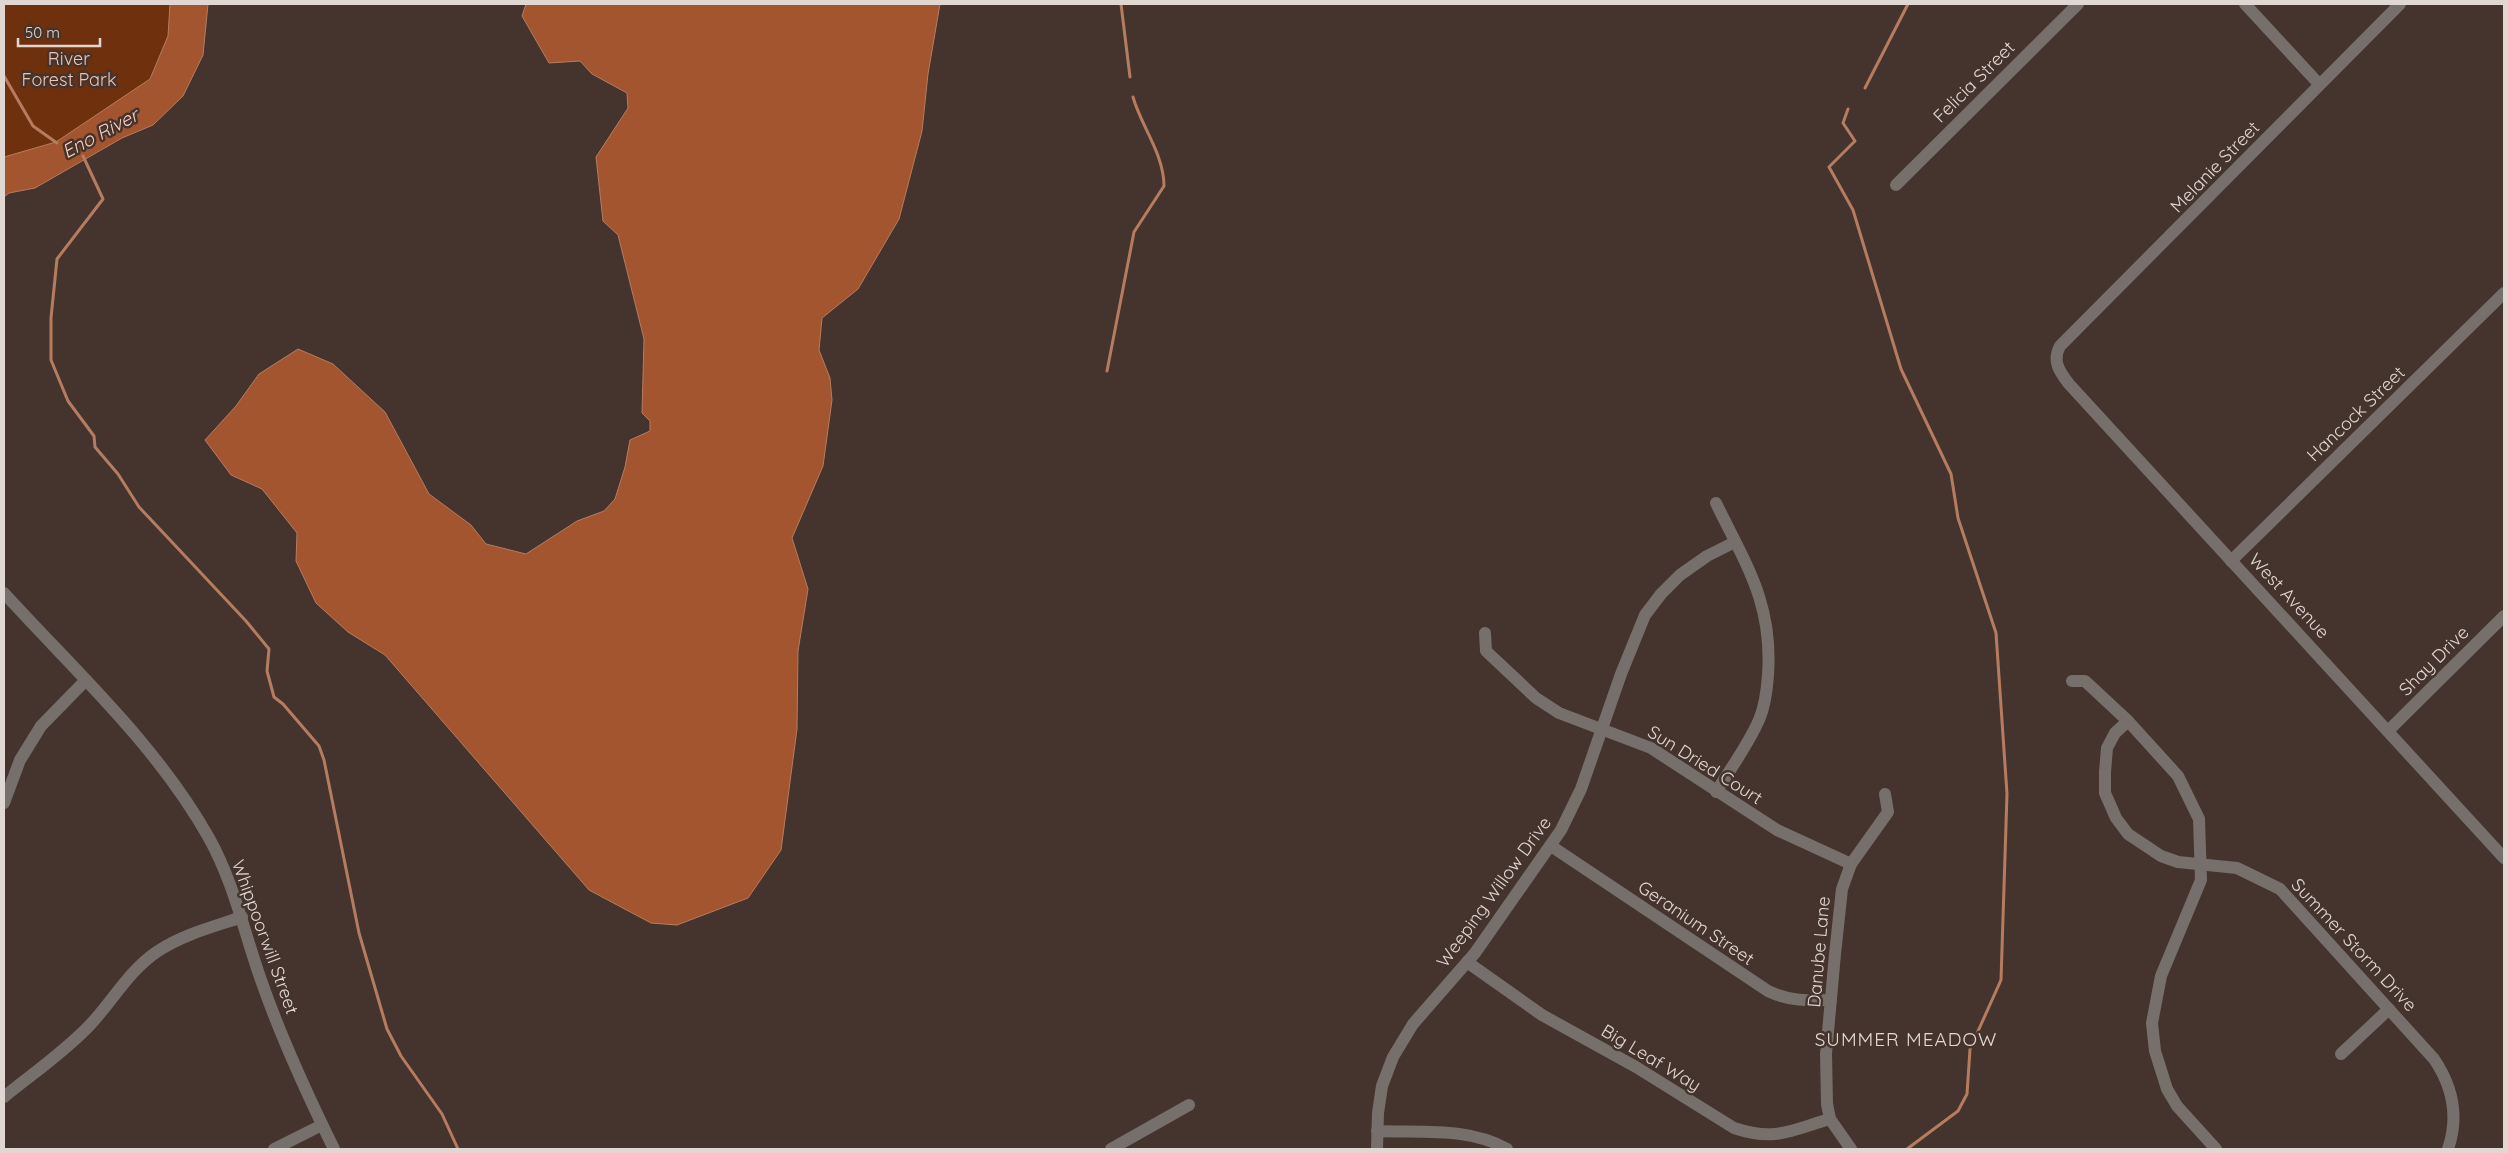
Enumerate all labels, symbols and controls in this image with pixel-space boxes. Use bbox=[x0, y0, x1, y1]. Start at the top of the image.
scale bar bbox=[18, 15, 100, 47]
text: 50 m bbox=[25, 23, 60, 42]
street label: Felicia Street bbox=[1928, 36, 2019, 127]
park label: River Forest Park bbox=[21, 47, 117, 91]
water label: Eno River bbox=[58, 102, 145, 163]
street label: Melanie Street bbox=[2165, 116, 2264, 217]
street label: Hancock Street bbox=[2302, 361, 2410, 466]
street label: West Avenue bbox=[2244, 548, 2335, 643]
street label: Shay Drive bbox=[2394, 621, 2473, 700]
street label: Sun Dried Court bbox=[1643, 720, 1767, 809]
street label: Weeping Willow Drive bbox=[1431, 812, 1556, 972]
street label: Whippoorwill Street bbox=[227, 856, 304, 1017]
street label: Summer Storm Drive bbox=[2287, 873, 2422, 1016]
street label: Geranium Street bbox=[1634, 875, 1759, 970]
street label: Danube Lane bbox=[1802, 895, 1835, 1009]
street label: Big Leaf Way bbox=[1597, 1019, 1705, 1096]
district label: SUMMER MEADOW bbox=[1815, 1027, 1997, 1051]

